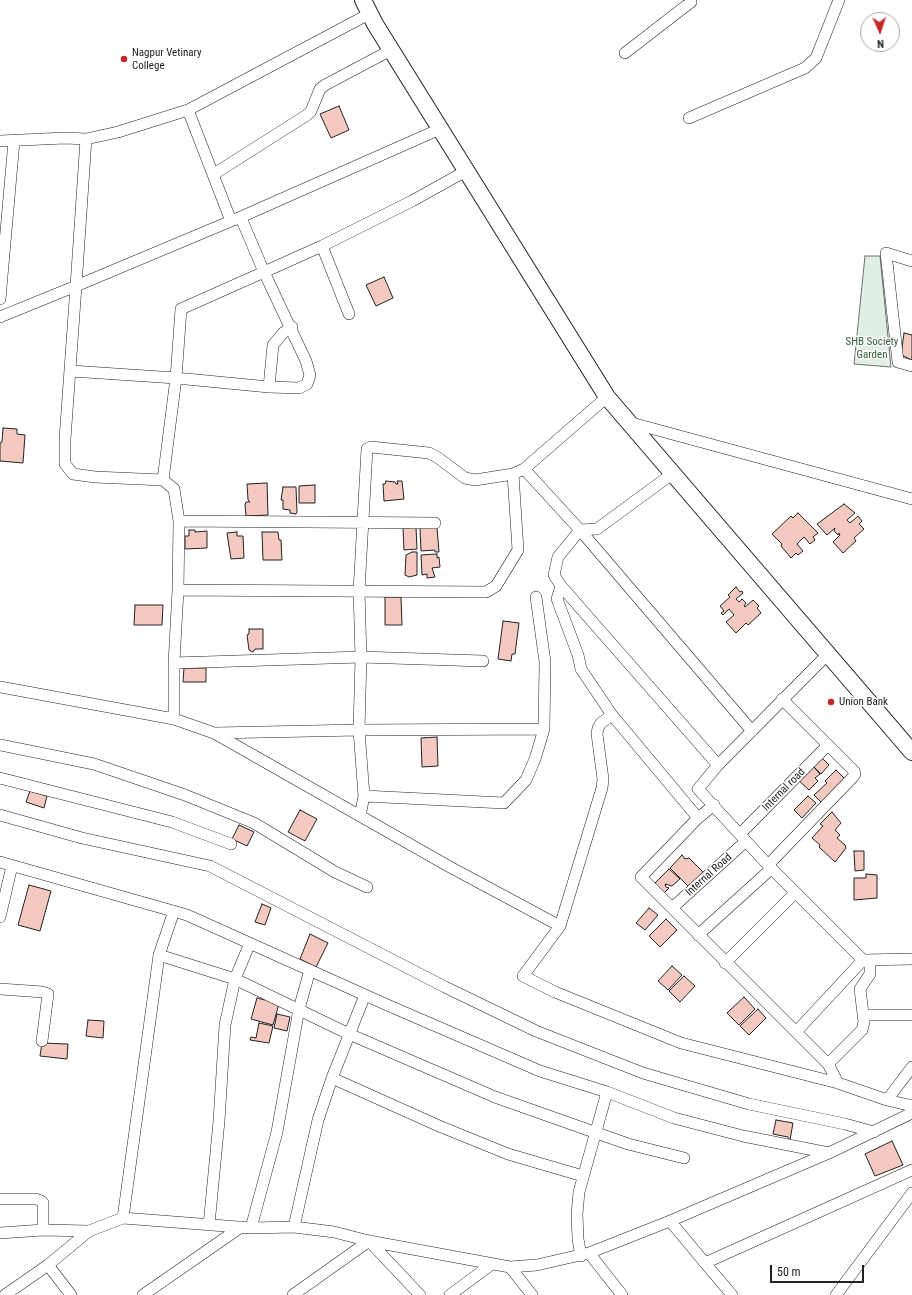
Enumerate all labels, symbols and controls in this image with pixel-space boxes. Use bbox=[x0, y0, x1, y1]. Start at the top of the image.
north arrow bbox=[860, 12, 900, 52]
text: N bbox=[877, 37, 884, 50]
place label: Nagpur Vetinary College bbox=[132, 46, 202, 72]
marker: Nagpur Vetinary College bbox=[119, 54, 129, 64]
park label: SHB Society Garden bbox=[846, 335, 898, 361]
place label: Union Bank bbox=[839, 695, 888, 709]
marker: Union Bank bbox=[826, 697, 836, 707]
street label: Internal road bbox=[760, 766, 808, 814]
street label: Internal Road bbox=[683, 851, 735, 899]
scale bar bbox=[772, 1257, 866, 1283]
text: 50 m bbox=[777, 1265, 801, 1279]

